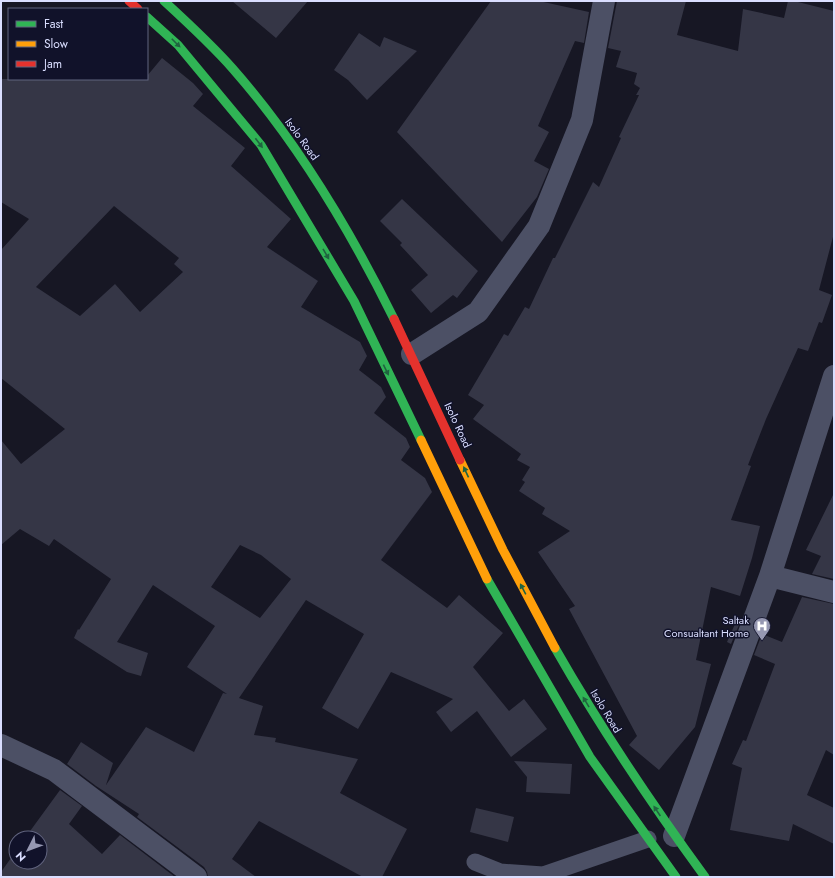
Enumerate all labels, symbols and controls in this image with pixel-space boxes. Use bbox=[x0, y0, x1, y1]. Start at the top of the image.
legend bbox=[8, 8, 148, 80]
text: Fast bbox=[44, 15, 63, 33]
text: Slow bbox=[44, 35, 69, 53]
one-way arrow bbox=[171, 39, 181, 48]
text: Jam bbox=[42, 55, 62, 73]
street label: Isolo Road bbox=[281, 115, 323, 163]
one-way arrow bbox=[254, 138, 263, 149]
one-way arrow bbox=[323, 248, 330, 260]
one-way arrow bbox=[383, 364, 389, 375]
street label: Isolo Road bbox=[440, 400, 476, 450]
one-way arrow bbox=[463, 466, 469, 478]
one-way arrow bbox=[520, 583, 527, 595]
place label: Saltak Consualtant Home bbox=[664, 612, 749, 641]
hospital icon: Saltak Consualtant Home bbox=[752, 616, 772, 641]
street label: Isolo Road bbox=[587, 686, 625, 736]
one-way arrow bbox=[583, 697, 590, 708]
one-way arrow bbox=[653, 806, 661, 817]
north arrow bbox=[8, 830, 48, 870]
text: N bbox=[12, 848, 29, 865]

